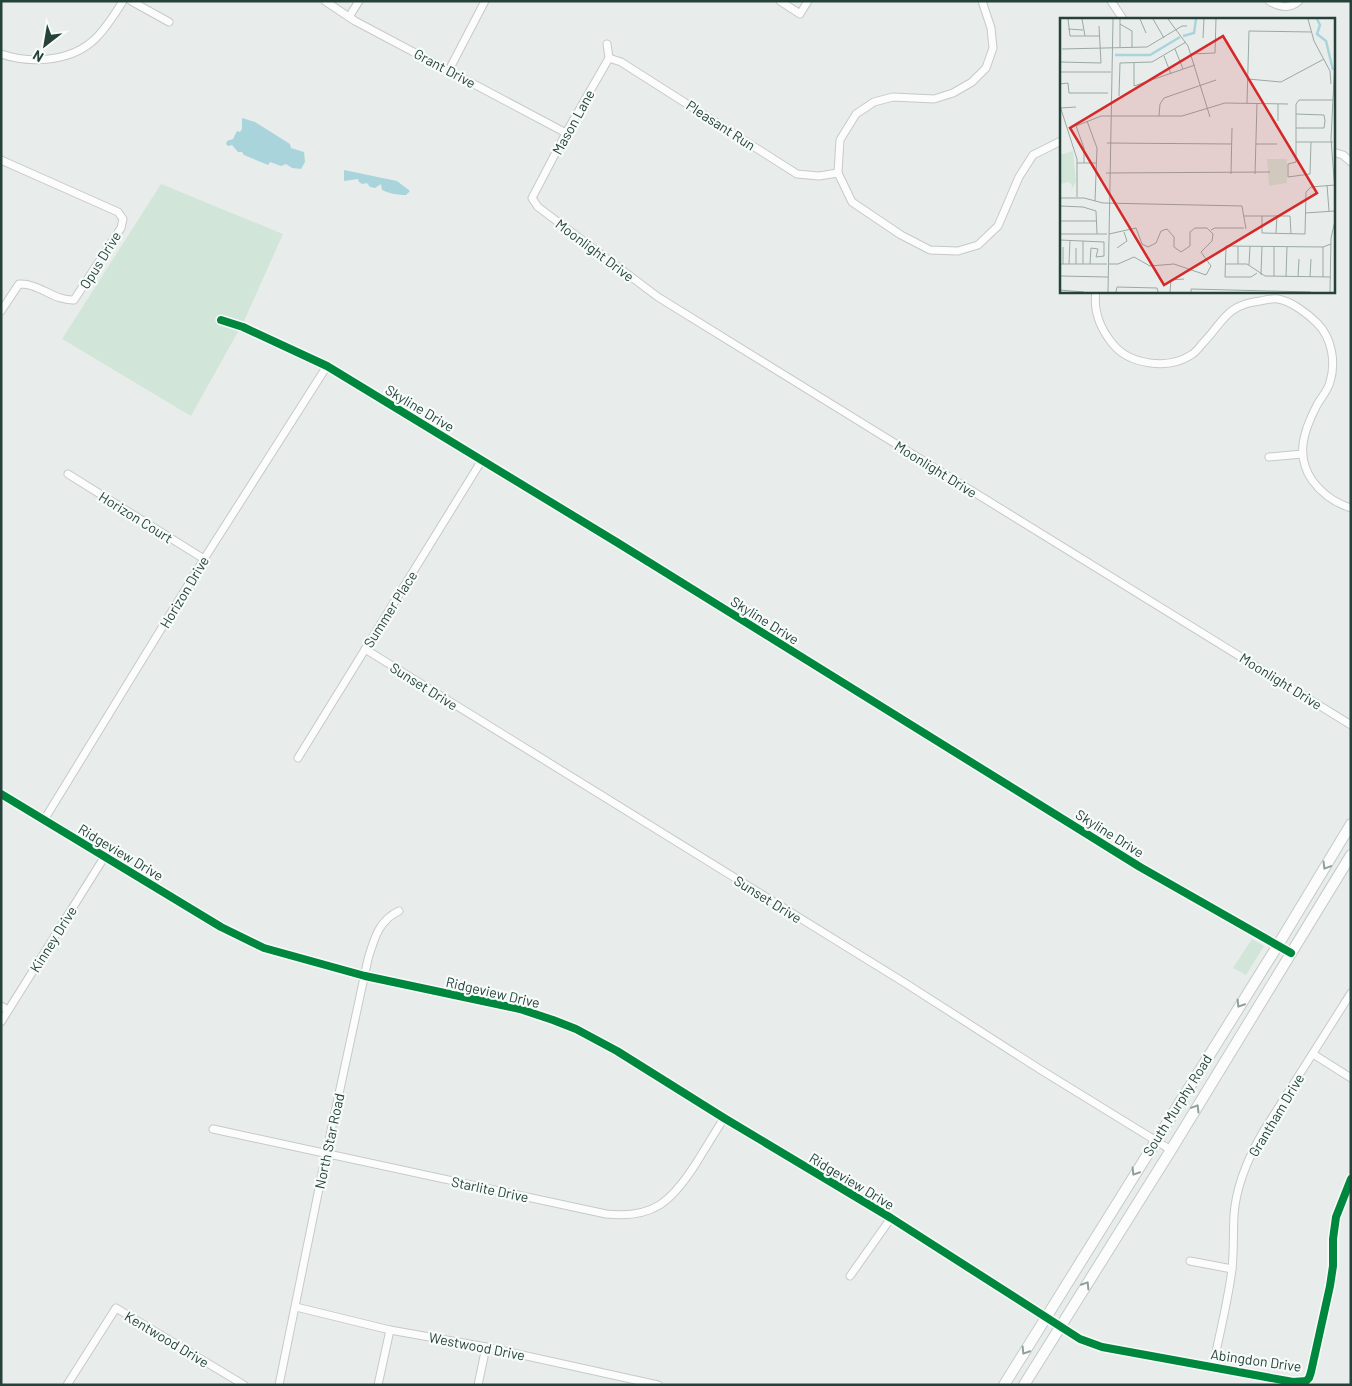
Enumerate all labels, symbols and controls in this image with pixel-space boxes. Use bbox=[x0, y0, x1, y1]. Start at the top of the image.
inset map bbox=[1060, 18, 1334, 292]
north arrow bbox=[20, 20, 70, 70]
street label: Grant Drive bbox=[411, 45, 479, 91]
text: N bbox=[30, 47, 46, 66]
street label: Mason Lane bbox=[548, 86, 598, 158]
street label: Pleasant Run bbox=[683, 96, 759, 154]
street label: Moonlight Drive bbox=[552, 215, 638, 285]
street label: Opus Drive bbox=[76, 228, 124, 292]
street label: Skyline Drive bbox=[382, 381, 458, 435]
street label: Moonlight Drive bbox=[892, 437, 980, 501]
street label: Horizon Court bbox=[96, 488, 176, 546]
street label: Horizon Drive bbox=[156, 553, 212, 631]
street label: Summer Place bbox=[360, 567, 420, 651]
street label: Skyline Drive bbox=[728, 592, 802, 648]
street label: Moonlight Drive bbox=[1237, 649, 1325, 713]
street label: Sunset Drive bbox=[387, 659, 461, 713]
street label: Skyline Drive bbox=[1073, 805, 1147, 861]
street label: Ridgeview Drive bbox=[75, 820, 167, 884]
one-way arrow bbox=[1322, 861, 1332, 870]
street label: Sunset Drive bbox=[731, 872, 805, 926]
street label: Kinney Drive bbox=[26, 903, 80, 975]
street label: Ridgeview Drive bbox=[444, 973, 542, 1011]
one-way arrow bbox=[1237, 999, 1247, 1008]
street label: South Murphy Road bbox=[1139, 1051, 1215, 1159]
street label: Grantham Drive bbox=[1245, 1070, 1307, 1160]
street label: North Star Road bbox=[311, 1092, 347, 1190]
one-way arrow bbox=[1190, 1105, 1200, 1114]
street label: Ridgeview Drive bbox=[806, 1149, 898, 1213]
one-way arrow bbox=[1132, 1166, 1142, 1175]
street label: Starlite Drive bbox=[450, 1173, 530, 1205]
one-way arrow bbox=[1080, 1281, 1089, 1290]
street label: Kentwood Drive bbox=[122, 1307, 212, 1371]
street label: Westwood Drive bbox=[428, 1328, 526, 1364]
one-way arrow bbox=[1021, 1345, 1031, 1354]
street label: Abingdon Drive bbox=[1209, 1345, 1303, 1375]

